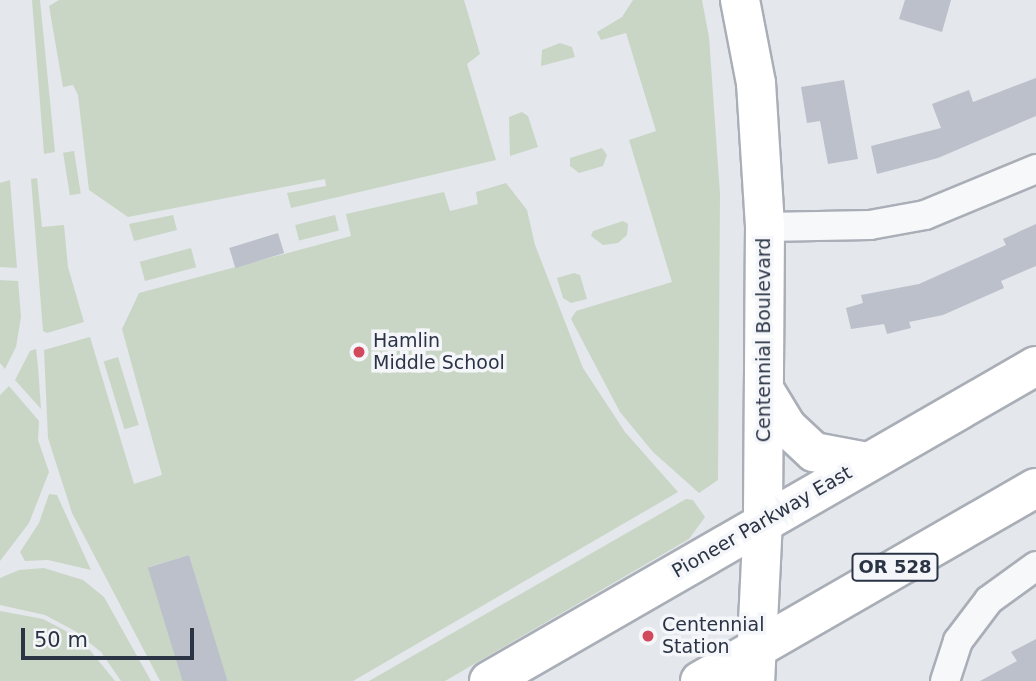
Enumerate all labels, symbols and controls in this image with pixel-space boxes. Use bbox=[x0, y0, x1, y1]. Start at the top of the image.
street label: Centennial Boulevard bbox=[753, 238, 775, 442]
place label: Hamlin Middle School bbox=[373, 330, 505, 374]
marker: Hamlin Middle School bbox=[351, 344, 367, 360]
street label: Pioneer Parkway East bbox=[668, 461, 856, 583]
road number: OR 528 bbox=[851, 552, 939, 582]
scale bar bbox=[24, 614, 198, 658]
place label: Centennial Station bbox=[662, 614, 764, 658]
text: 50 m bbox=[34, 628, 88, 652]
marker: Centennial Station bbox=[640, 628, 656, 644]

